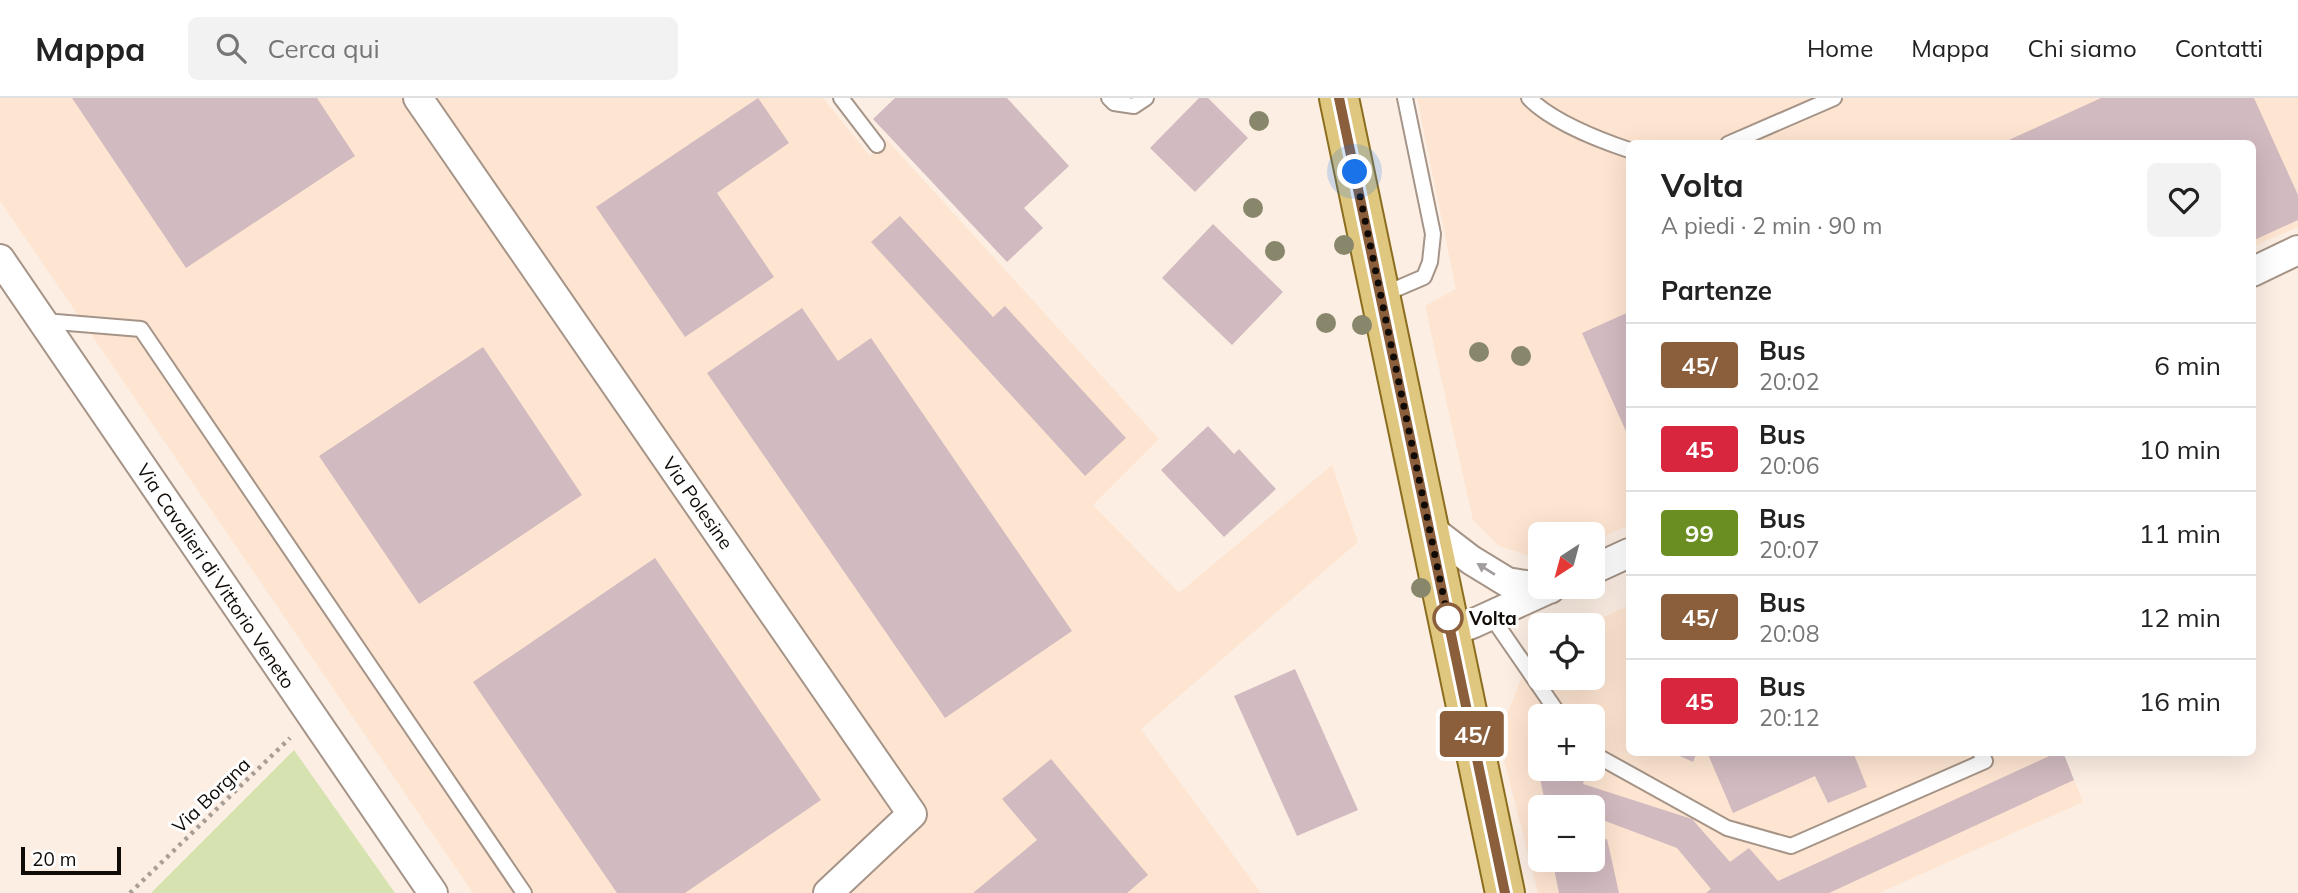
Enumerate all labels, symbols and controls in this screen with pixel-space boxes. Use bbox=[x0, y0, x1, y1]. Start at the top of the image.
search box bbox=[188, 17, 678, 80]
text: Mappa bbox=[35, 28, 146, 69]
icon: search bbox=[212, 29, 250, 67]
text: Cerca qui bbox=[268, 32, 380, 65]
text: Home bbox=[1807, 33, 1873, 63]
text: Mappa bbox=[1911, 33, 1989, 63]
text: Chi siamo bbox=[2027, 33, 2137, 63]
text: Contatti bbox=[2175, 33, 2263, 63]
your location bbox=[1337, 154, 1372, 189]
button: heart bbox=[2147, 163, 2221, 237]
text: Volta bbox=[1661, 164, 1744, 205]
text: A piedi · 2 min · 90 m bbox=[1661, 211, 1882, 240]
text: Partenze bbox=[1661, 274, 1772, 307]
text: Bus bbox=[1759, 334, 1805, 367]
text: 6 min bbox=[2154, 349, 2221, 382]
text: 45/ bbox=[1681, 350, 1718, 380]
text: 20:02 bbox=[1759, 367, 1819, 396]
text: Bus bbox=[1759, 418, 1805, 451]
text: 10 min bbox=[2139, 433, 2221, 466]
text: 45 bbox=[1685, 434, 1714, 464]
text: 20:06 bbox=[1759, 451, 1819, 480]
street label: Via Polesine bbox=[657, 452, 739, 554]
street label: Via Cavalieri di Vittorio Veneto bbox=[132, 459, 300, 693]
text: Bus bbox=[1759, 502, 1805, 535]
text: 11 min bbox=[2139, 517, 2221, 550]
text: 99 bbox=[1685, 518, 1714, 548]
north arrow bbox=[1528, 522, 1605, 598]
map controls bbox=[1528, 522, 1605, 872]
text: 20:07 bbox=[1759, 535, 1819, 564]
one-way arrow bbox=[1476, 563, 1496, 576]
text: Bus bbox=[1759, 586, 1805, 619]
text: 12 min bbox=[2139, 601, 2221, 634]
text: 45/ bbox=[1681, 602, 1718, 632]
marker: Volta bbox=[1433, 603, 1463, 633]
place label: Volta bbox=[1468, 606, 1517, 630]
button: locate bbox=[1528, 613, 1605, 690]
text: 20:08 bbox=[1759, 619, 1819, 648]
text: Bus bbox=[1759, 670, 1805, 703]
text: 16 min bbox=[2139, 685, 2221, 718]
text: 45 bbox=[1685, 686, 1714, 716]
text: 20:12 bbox=[1759, 703, 1819, 732]
button: + bbox=[1528, 704, 1605, 781]
line badge: 45/ bbox=[1432, 711, 1512, 757]
text: 45/ bbox=[1454, 719, 1490, 749]
street label: Via Borgna bbox=[167, 752, 255, 838]
button: − bbox=[1528, 795, 1605, 872]
scale bar bbox=[21, 844, 121, 876]
text: 20 m bbox=[32, 847, 76, 871]

